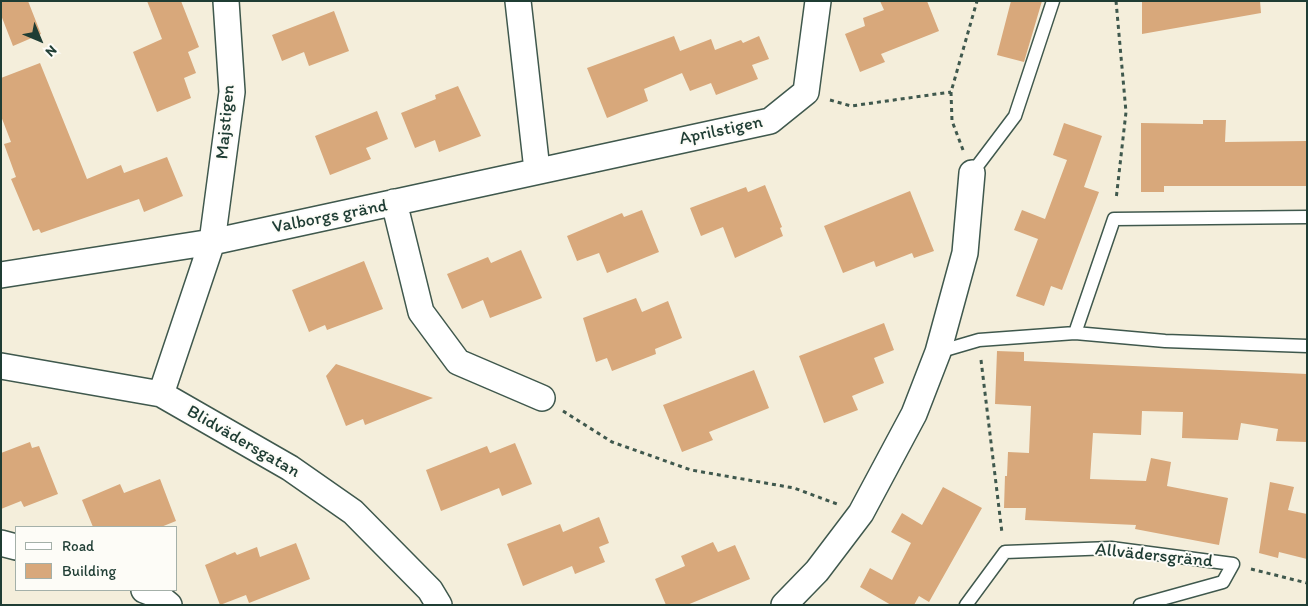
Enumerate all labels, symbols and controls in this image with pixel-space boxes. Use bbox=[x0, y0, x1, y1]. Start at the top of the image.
north arrow bbox=[15, 15, 65, 65]
text: N bbox=[42, 42, 60, 60]
street label: Majstigen bbox=[212, 84, 240, 160]
street label: Aprilstigen bbox=[677, 112, 765, 150]
street label: Valborgs gränd bbox=[271, 195, 389, 239]
street label: Blidvädersgatan bbox=[183, 401, 303, 483]
legend bbox=[15, 526, 178, 591]
text: Road bbox=[62, 537, 94, 555]
street label: Allvädersgränd bbox=[1094, 539, 1214, 573]
text: Building bbox=[62, 562, 116, 580]

